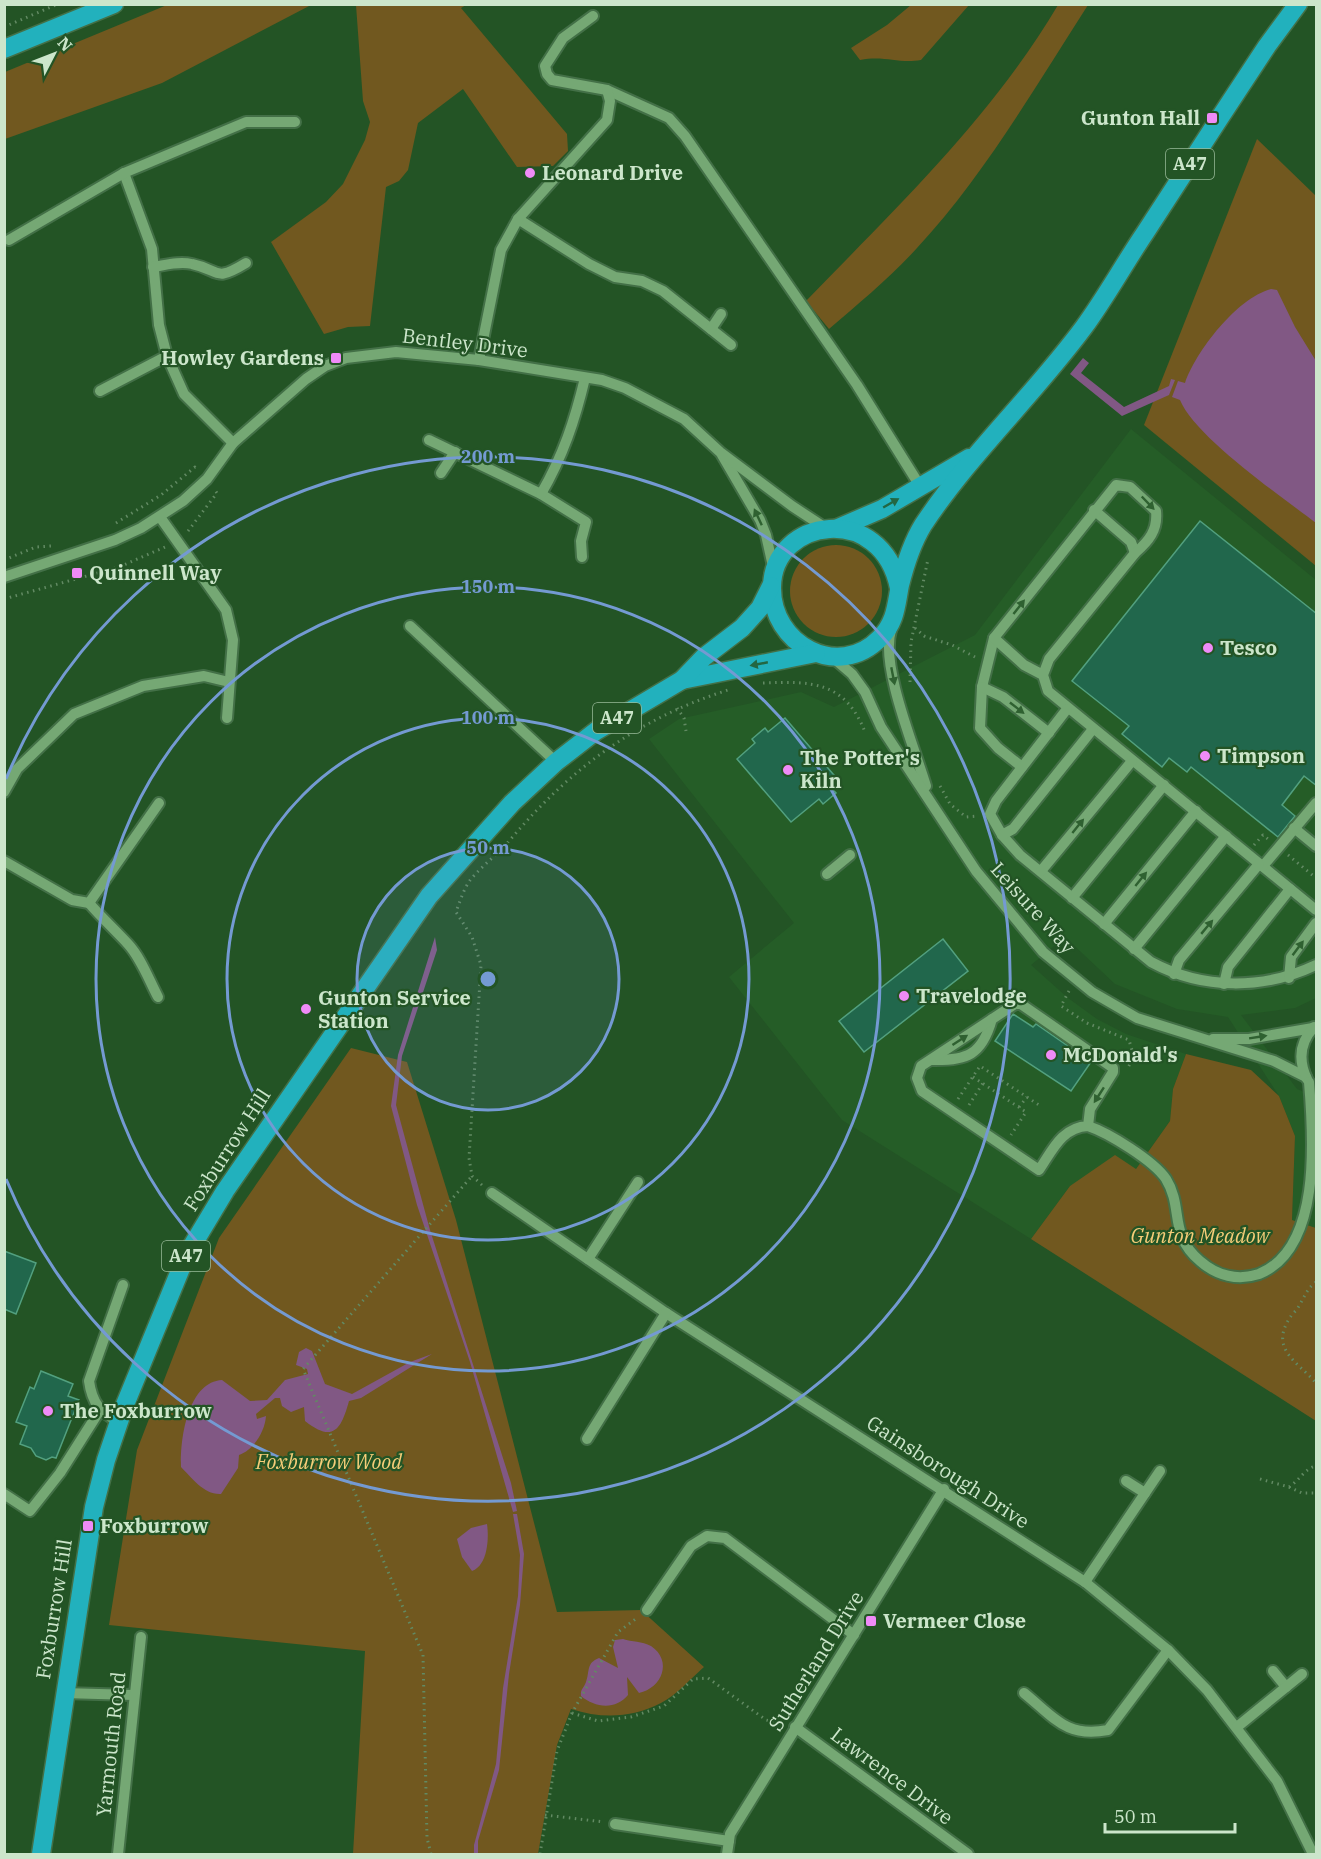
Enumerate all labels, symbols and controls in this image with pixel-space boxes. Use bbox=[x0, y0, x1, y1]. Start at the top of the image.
north arrow bbox=[24, 24, 84, 84]
text: N bbox=[53, 33, 77, 55]
place label: Gunton Hall bbox=[1081, 104, 1200, 131]
marker: Gunton Hall bbox=[1205, 111, 1219, 125]
road number: A47 bbox=[1166, 149, 1214, 179]
place label: Leonard Drive bbox=[542, 159, 683, 186]
marker: Leonard Drive bbox=[523, 166, 537, 180]
street label: Bentley Drive bbox=[401, 321, 529, 364]
place label: Howley Gardens bbox=[161, 344, 324, 371]
marker: Howley Gardens bbox=[329, 351, 343, 365]
text: 200 m bbox=[461, 445, 516, 468]
one-way arrow bbox=[1141, 495, 1155, 509]
one-way arrow bbox=[883, 498, 899, 509]
one-way arrow bbox=[754, 509, 763, 526]
place label: Quinnell Way bbox=[89, 559, 222, 586]
marker: Quinnell Way bbox=[70, 566, 84, 580]
text: 150 m bbox=[461, 575, 516, 598]
one-way arrow bbox=[1012, 599, 1025, 615]
place label: Tesco bbox=[1220, 634, 1277, 661]
marker: Tesco bbox=[1201, 641, 1215, 655]
one-way arrow bbox=[749, 660, 768, 669]
one-way arrow bbox=[889, 666, 898, 685]
one-way arrow bbox=[1009, 701, 1025, 714]
road number: A47 bbox=[593, 703, 641, 733]
text: 100 m bbox=[461, 706, 516, 729]
place label: Timpson bbox=[1217, 742, 1305, 769]
place label: The Potter's Kiln bbox=[800, 744, 920, 794]
marker: Timpson bbox=[1198, 749, 1212, 763]
marker: The Potter's Kiln bbox=[781, 763, 795, 777]
one-way arrow bbox=[1072, 818, 1085, 834]
text: 50 m bbox=[466, 836, 510, 859]
street label: Leisure Way bbox=[985, 856, 1082, 960]
one-way arrow bbox=[1134, 871, 1147, 887]
one-way arrow bbox=[1200, 919, 1213, 935]
one-way arrow bbox=[1291, 941, 1303, 956]
centre of rings bbox=[478, 969, 498, 989]
place label: Travelodge bbox=[916, 982, 1027, 1009]
place label: Gunton Service Station bbox=[318, 984, 471, 1034]
marker: Travelodge bbox=[897, 989, 911, 1003]
marker: Gunton Service Station bbox=[299, 1002, 313, 1016]
one-way arrow bbox=[1249, 1032, 1268, 1041]
one-way arrow bbox=[952, 1034, 968, 1046]
place label: McDonald's bbox=[1063, 1041, 1178, 1068]
marker: McDonald's bbox=[1044, 1048, 1058, 1062]
street label: Foxburrow Hill bbox=[177, 1083, 276, 1216]
one-way arrow bbox=[1093, 1086, 1105, 1102]
park label: Gunton Meadow bbox=[1130, 1222, 1272, 1249]
road number: A47 bbox=[162, 1241, 210, 1271]
place label: The Foxburrow bbox=[60, 1397, 212, 1424]
marker: The Foxburrow bbox=[41, 1404, 55, 1418]
street label: Gainsborough Drive bbox=[862, 1409, 1035, 1534]
park label: Foxburrow Wood bbox=[255, 1448, 403, 1475]
place label: Foxburrow bbox=[100, 1512, 209, 1539]
marker: Foxburrow bbox=[81, 1519, 95, 1533]
street label: Foxburrow Hill bbox=[29, 1537, 78, 1681]
street label: Sutherland Drive bbox=[762, 1586, 869, 1736]
place label: Vermeer Close bbox=[883, 1607, 1026, 1634]
marker: Vermeer Close bbox=[864, 1614, 878, 1628]
street label: Yarmouth Road bbox=[89, 1670, 132, 1818]
street label: Lawrence Drive bbox=[826, 1721, 959, 1830]
scale bar bbox=[1105, 1796, 1236, 1834]
text: 50 m bbox=[1114, 1805, 1157, 1828]

